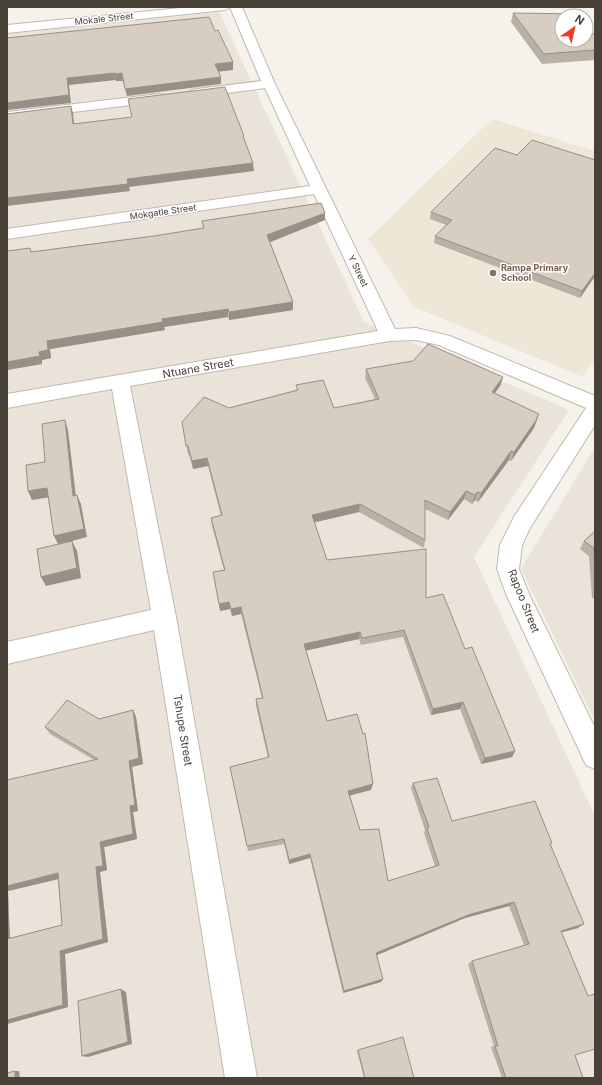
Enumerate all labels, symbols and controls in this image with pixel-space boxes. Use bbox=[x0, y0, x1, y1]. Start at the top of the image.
north arrow bbox=[554, 8, 594, 48]
street label: Mokale Street bbox=[74, 10, 134, 27]
text: N bbox=[572, 12, 587, 28]
street label: Mokgatle Street bbox=[129, 201, 197, 222]
street label: Y Street bbox=[346, 253, 371, 289]
place label: Rampa Primary School bbox=[501, 262, 569, 283]
marker: Rampa Primary School bbox=[488, 268, 498, 278]
street label: Ntuane Street bbox=[161, 355, 235, 381]
street label: Rapoo Street bbox=[505, 567, 543, 635]
street label: Tshupe Street bbox=[170, 693, 196, 767]

